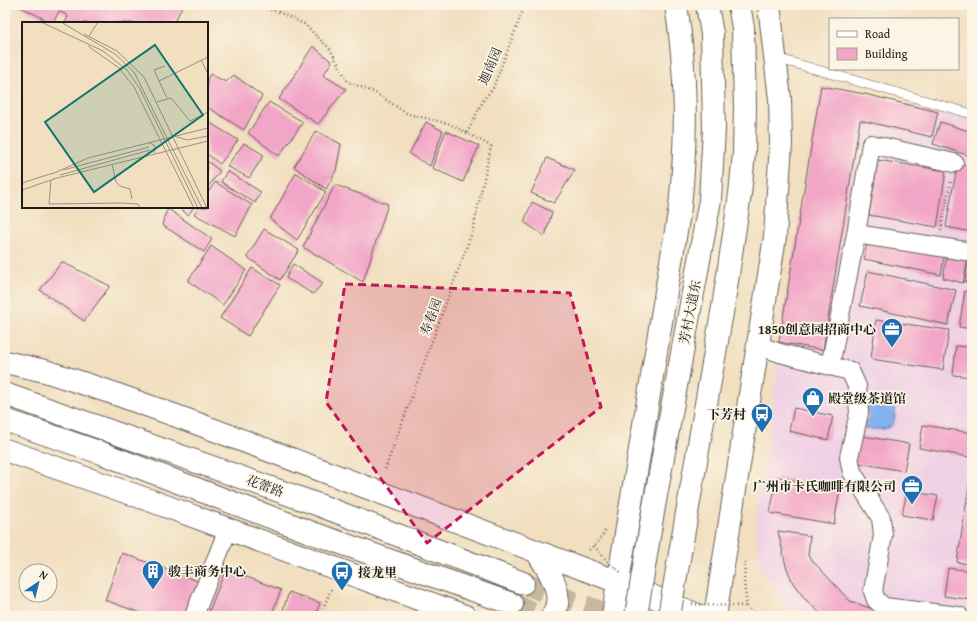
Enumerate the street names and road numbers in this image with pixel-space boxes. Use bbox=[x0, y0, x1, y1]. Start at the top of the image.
street label: 迦南园 bbox=[473, 44, 507, 88]
street label: 芳村大道东 bbox=[674, 278, 706, 346]
street label: 寿春园 bbox=[415, 295, 447, 339]
street label: 花蕾路 bbox=[243, 470, 287, 502]

